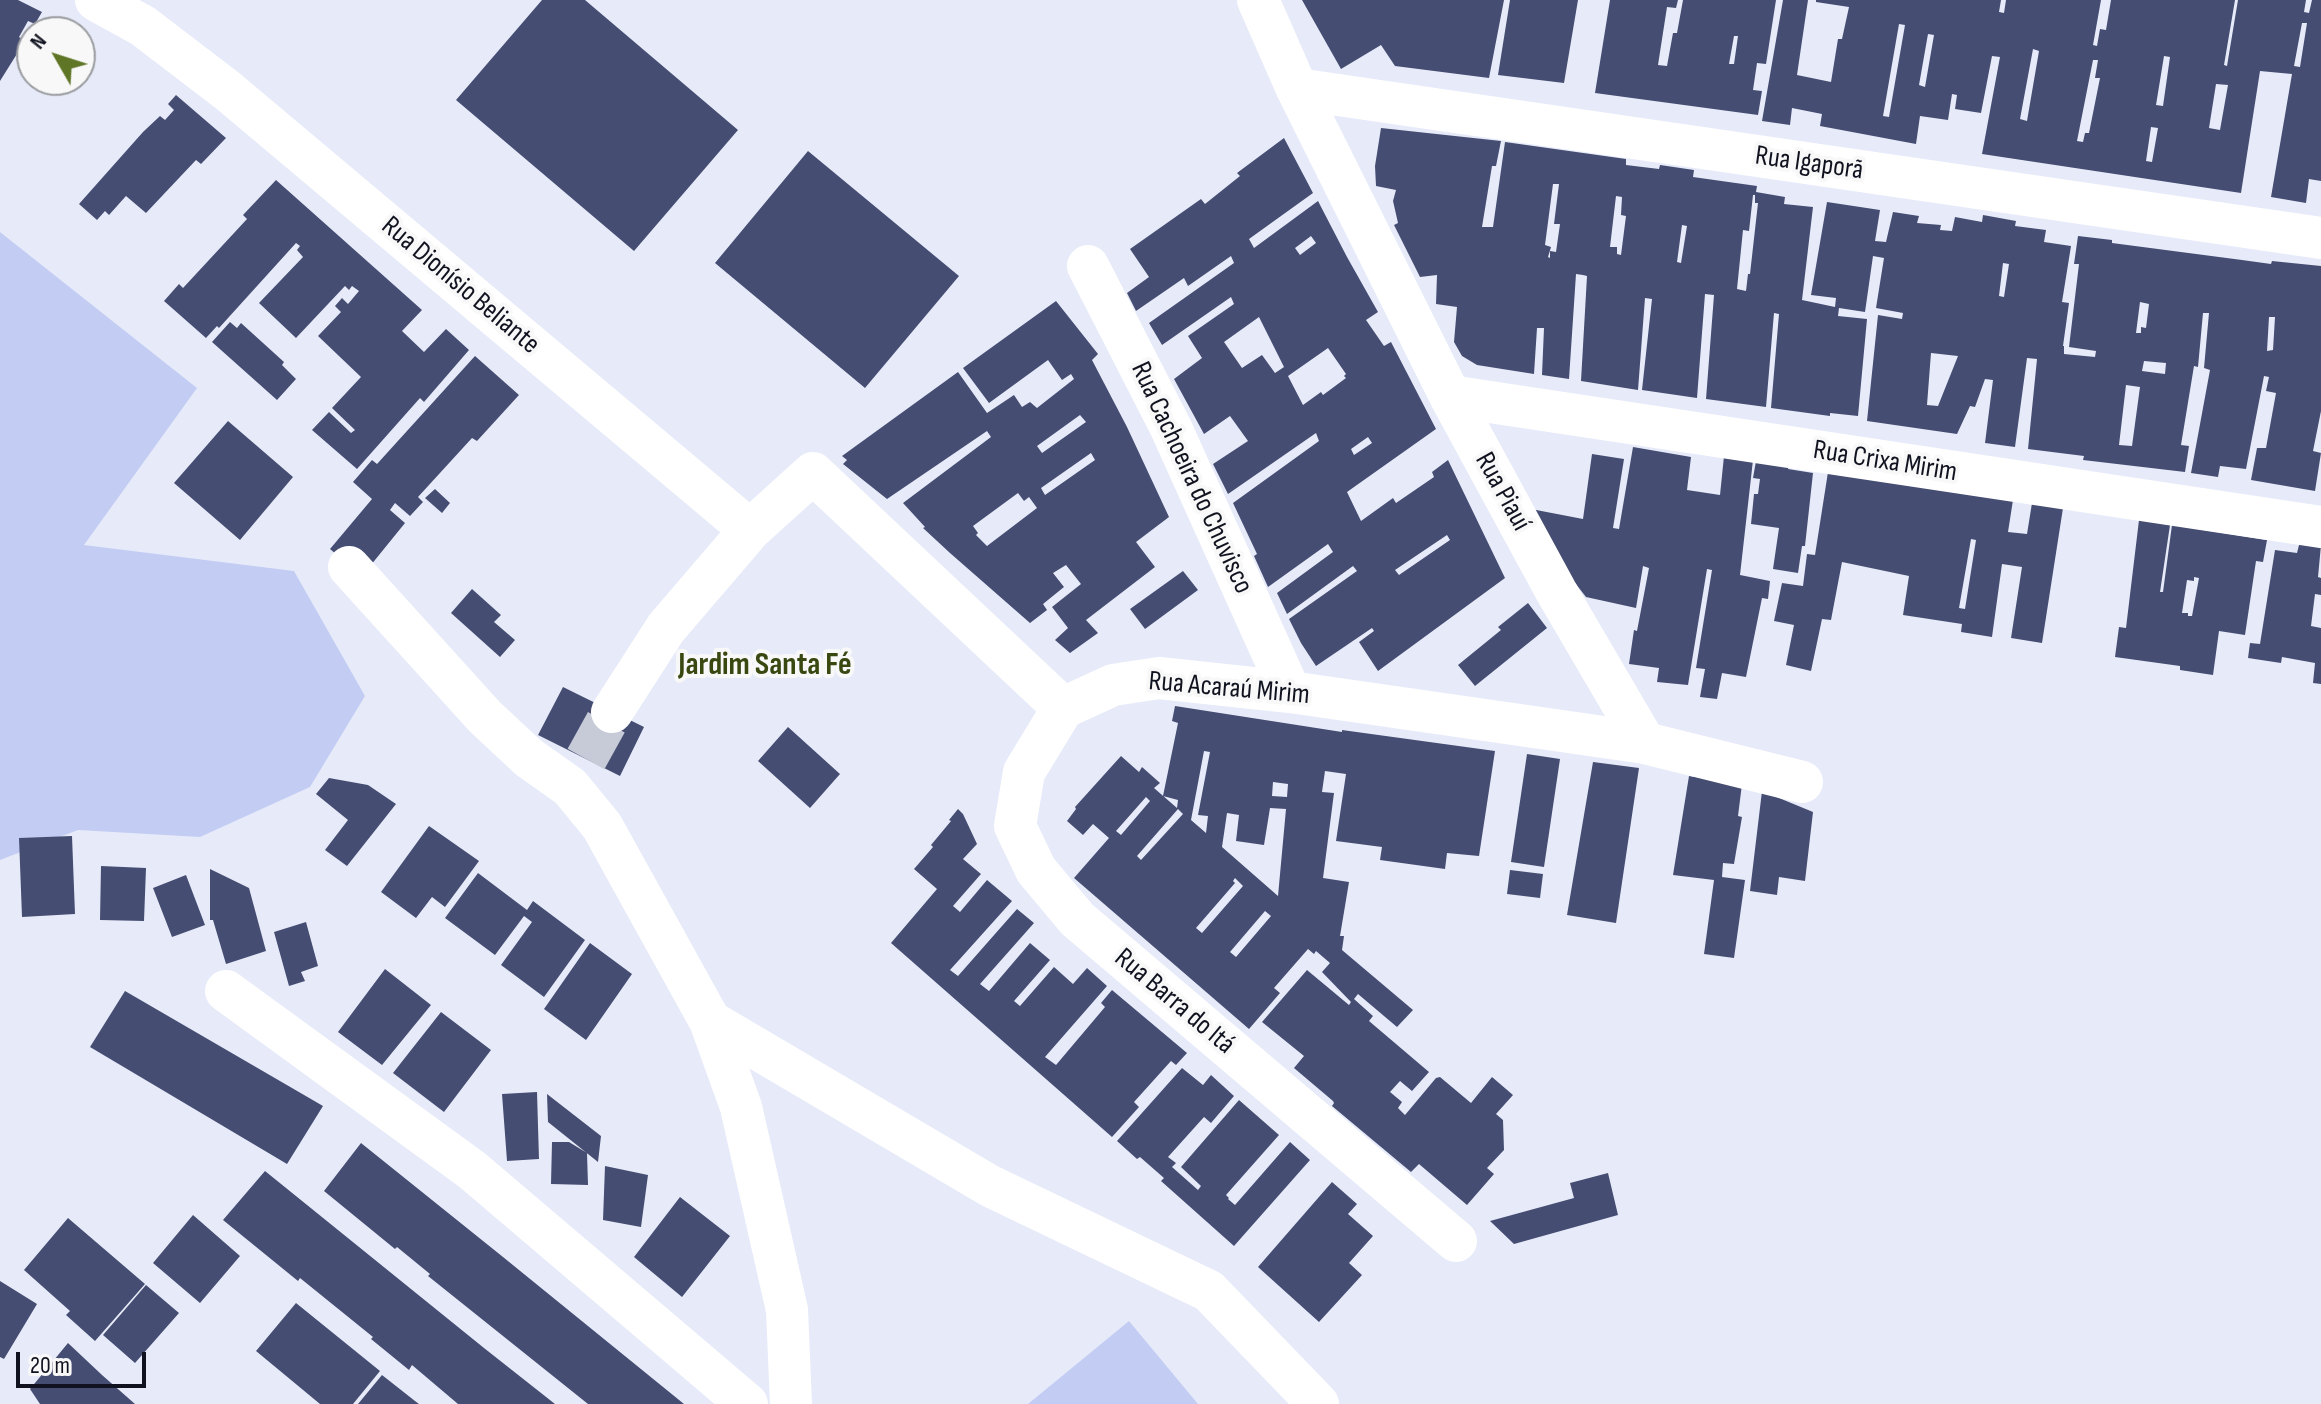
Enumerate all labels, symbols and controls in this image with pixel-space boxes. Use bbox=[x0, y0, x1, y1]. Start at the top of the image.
north arrow bbox=[16, 16, 96, 96]
text: N bbox=[24, 29, 53, 55]
street label: Rua Igaporã bbox=[1753, 140, 1865, 188]
street label: Rua Dionísio Beliante bbox=[374, 210, 546, 362]
street label: Rua Cachoeira do Chuvisco bbox=[1123, 357, 1259, 599]
street label: Rua Crixa Mirim bbox=[1811, 434, 1959, 490]
street label: Rua Piauí bbox=[1467, 447, 1537, 537]
district label: Jardim Santa Fé bbox=[678, 647, 852, 685]
street label: Rua Acaraú Mirim bbox=[1147, 665, 1311, 713]
street label: Rua Barra do Itá bbox=[1107, 942, 1241, 1062]
scale bar bbox=[20, 1336, 150, 1386]
text: 20 m bbox=[30, 1351, 70, 1380]

